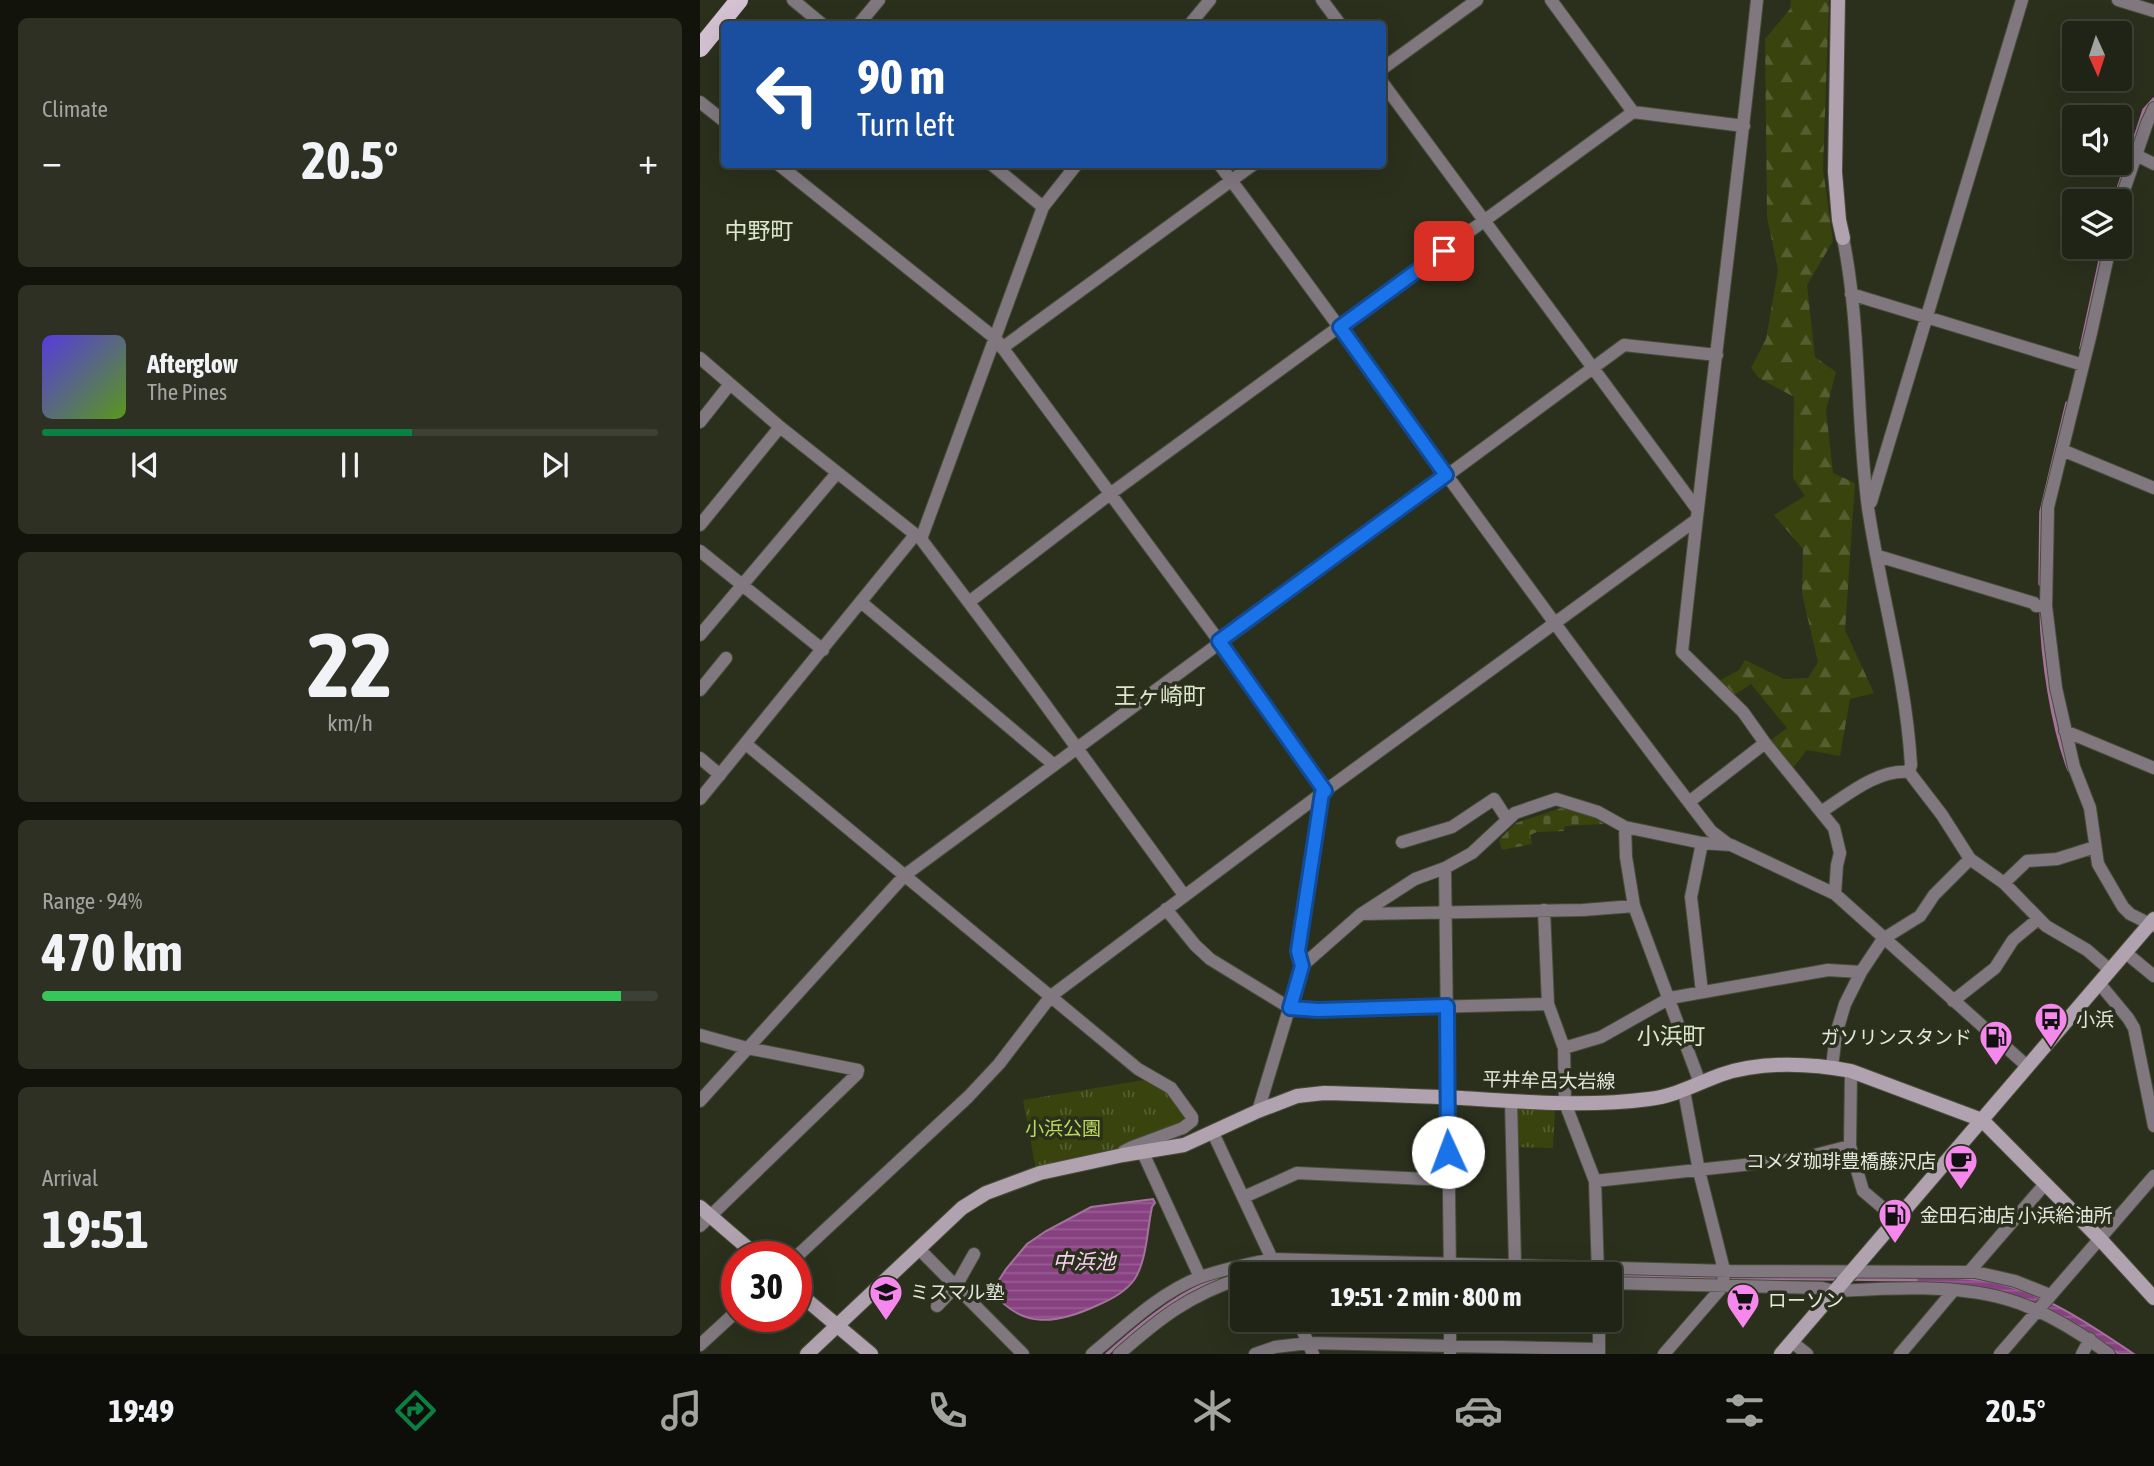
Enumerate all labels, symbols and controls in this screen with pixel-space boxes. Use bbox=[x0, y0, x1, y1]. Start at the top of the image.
north arrow bbox=[2062, 21, 2132, 91]
map controls bbox=[2062, 21, 2132, 259]
text: 90 m bbox=[857, 48, 945, 104]
icon: left bbox=[742, 49, 833, 140]
text: Climate bbox=[42, 96, 108, 122]
button: sound bbox=[2062, 105, 2132, 175]
text: Turn left bbox=[857, 106, 955, 143]
text: 20.5° bbox=[302, 130, 398, 190]
text: − bbox=[42, 139, 62, 182]
text: + bbox=[638, 139, 658, 182]
button: layers bbox=[2062, 189, 2132, 259]
district label: 中野町 bbox=[725, 218, 794, 244]
pin bbox=[1414, 221, 1474, 281]
icon: arrive bbox=[1425, 232, 1463, 270]
text: Afterglow bbox=[147, 349, 238, 379]
text: The Pines bbox=[147, 379, 227, 405]
icon: previous bbox=[126, 446, 164, 484]
icon: pause bbox=[331, 446, 369, 484]
icon: next bbox=[536, 446, 574, 484]
text: 22 bbox=[307, 612, 393, 716]
district label: 王ヶ崎町 bbox=[1114, 683, 1206, 709]
text: km/h bbox=[327, 710, 373, 736]
text: Range · 94% bbox=[42, 888, 142, 914]
text: 470 km bbox=[42, 922, 183, 982]
bus stop icon: 小浜 bbox=[2032, 1000, 2070, 1049]
place label: 小浜 bbox=[2076, 1008, 2114, 1030]
fuel station icon: ガソリンスタンド bbox=[1977, 1018, 2015, 1067]
district label: 小浜町 bbox=[1637, 1023, 1706, 1049]
place label: ガソリンスタンド bbox=[1820, 1026, 1972, 1048]
street label: 平井牟呂大岩線 bbox=[1482, 1068, 1616, 1092]
position arrow bbox=[1411, 1115, 1485, 1189]
park label: 小浜公園 bbox=[1025, 1117, 1101, 1139]
cafe icon: コメダ珈琲豊橋藤沢店 bbox=[1942, 1142, 1980, 1191]
place label: コメダ珈琲豊橋藤沢店 bbox=[1746, 1150, 1936, 1172]
text: Arrival bbox=[42, 1165, 98, 1191]
fuel station icon: 金田石油店 小浜給油所 bbox=[1876, 1196, 1914, 1245]
text: 19:51 bbox=[42, 1199, 149, 1259]
place label: 金田石油店 小浜給油所 bbox=[1920, 1204, 2113, 1226]
speed limit sign: 30 bbox=[721, 1241, 812, 1332]
water label: 中浜池 bbox=[1053, 1249, 1117, 1273]
school or university icon: ミスマル塾 bbox=[867, 1273, 905, 1322]
place label: ミスマル塾 bbox=[910, 1281, 1004, 1303]
supermarket icon: ローソン bbox=[1724, 1281, 1762, 1330]
text: 19:51 · 2 min · 800 m bbox=[1331, 1282, 1521, 1312]
place label: ローソン bbox=[1768, 1289, 1844, 1311]
icon: directions bbox=[391, 1386, 440, 1435]
icon: music bbox=[657, 1386, 706, 1435]
icon: phone bbox=[923, 1386, 972, 1435]
icon: climate bbox=[1188, 1386, 1237, 1435]
icon: car bbox=[1454, 1386, 1503, 1435]
icon: filters bbox=[1720, 1386, 1769, 1435]
text: 19:49 bbox=[108, 1392, 174, 1429]
text: 20.5° bbox=[1986, 1392, 2045, 1429]

